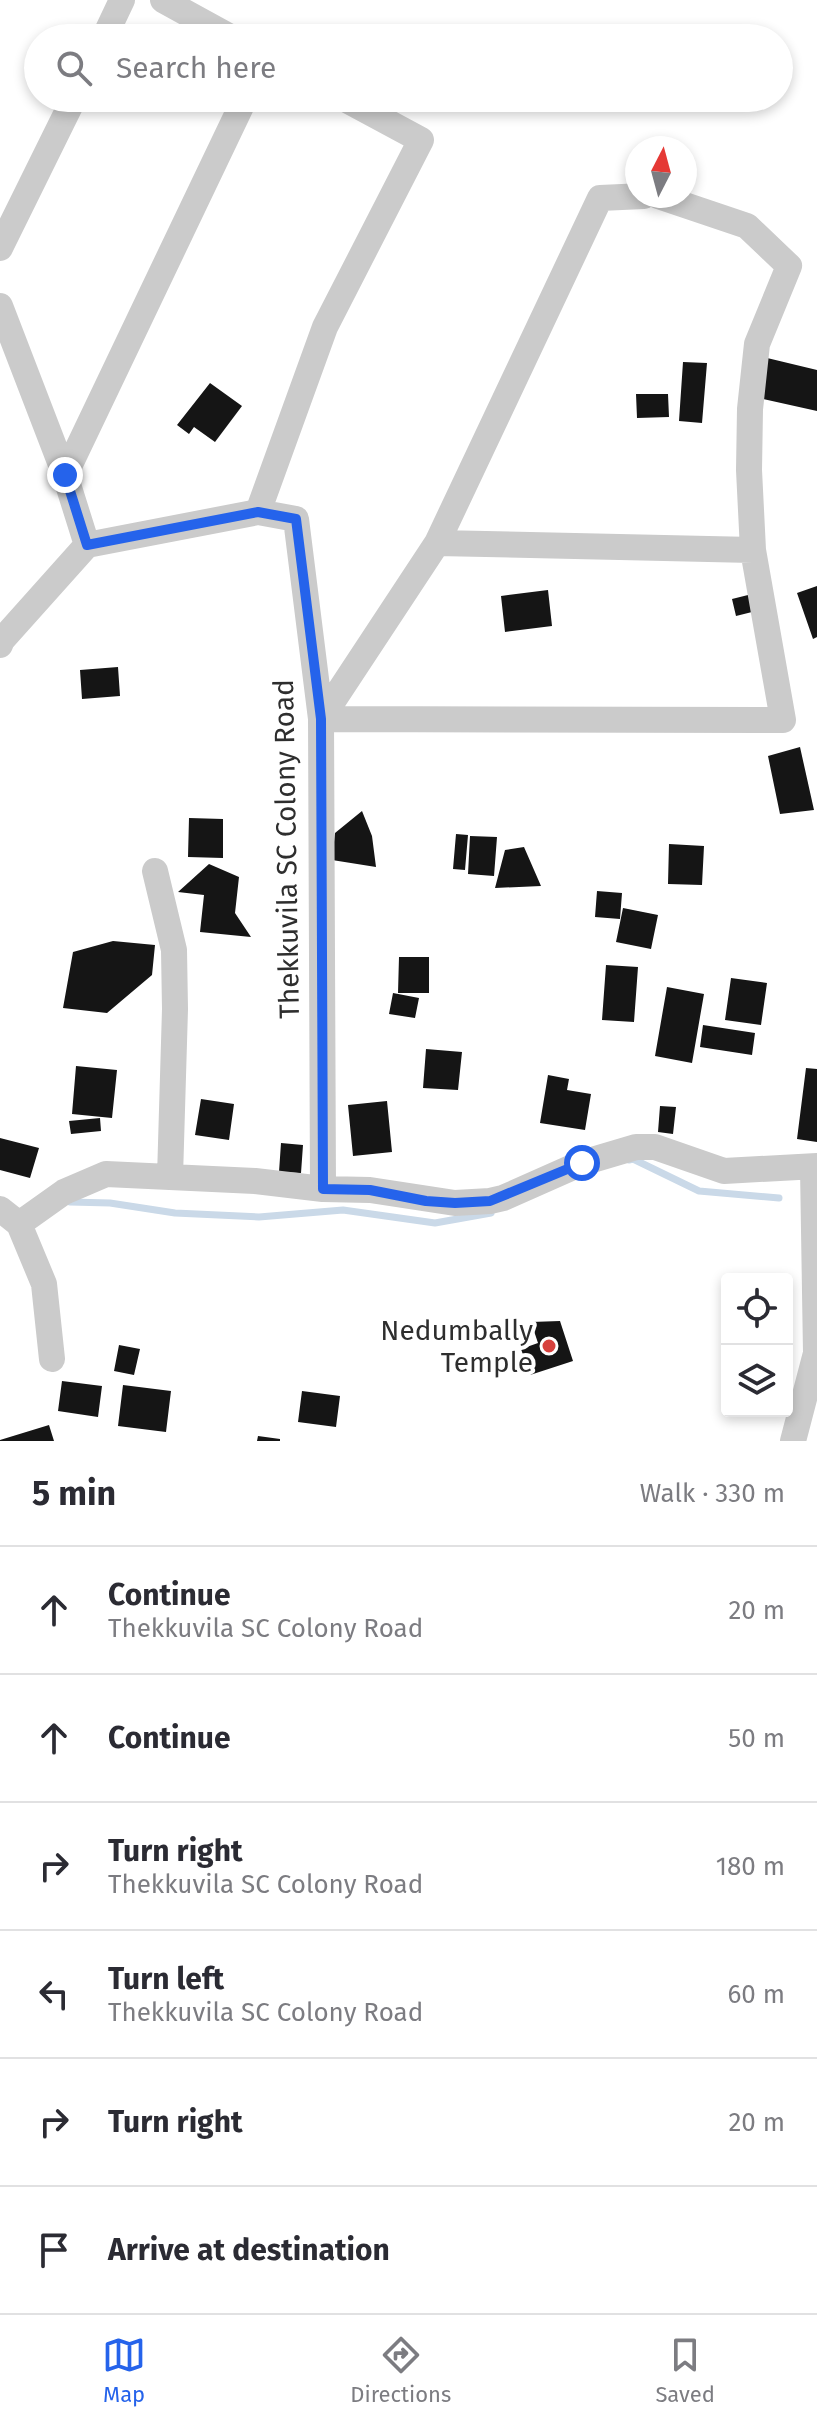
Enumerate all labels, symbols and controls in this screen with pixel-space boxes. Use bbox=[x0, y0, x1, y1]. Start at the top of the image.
search box bbox=[24, 24, 793, 112]
icon: search bbox=[52, 46, 96, 90]
text: Search here bbox=[116, 50, 276, 86]
north arrow bbox=[625, 136, 697, 208]
route end bbox=[47, 457, 83, 493]
street label: Thekkuvila SC Colony Road bbox=[267, 679, 306, 1019]
route start bbox=[564, 1145, 600, 1181]
map controls bbox=[721, 1273, 793, 1417]
button: locate bbox=[721, 1273, 793, 1345]
place label: Nedumbally Temple bbox=[380, 1314, 533, 1379]
marker: Nedumbally Temple bbox=[540, 1337, 558, 1355]
button: layers bbox=[721, 1345, 793, 1417]
text: 5 min bbox=[32, 1473, 116, 1514]
text: Walk · 330 m bbox=[640, 1478, 785, 1509]
text: Continue bbox=[108, 1577, 231, 1613]
icon: ahead bbox=[32, 1588, 76, 1632]
text: 20 m bbox=[728, 1595, 785, 1626]
text: Thekkuvila SC Colony Road bbox=[108, 1613, 423, 1644]
icon: ahead bbox=[32, 1716, 76, 1760]
text: Continue bbox=[108, 1720, 231, 1756]
text: 50 m bbox=[728, 1723, 785, 1754]
text: Turn right bbox=[108, 1833, 243, 1869]
icon: right bbox=[32, 1844, 76, 1888]
text: 180 m bbox=[716, 1851, 785, 1882]
text: Thekkuvila SC Colony Road bbox=[108, 1869, 423, 1900]
text: Turn left bbox=[108, 1961, 224, 1997]
icon: left bbox=[32, 1972, 76, 2016]
text: 60 m bbox=[727, 1979, 785, 2010]
text: Thekkuvila SC Colony Road bbox=[108, 1997, 423, 2028]
icon: right bbox=[32, 2100, 76, 2144]
text: Turn right bbox=[108, 2104, 243, 2140]
text: 20 m bbox=[728, 2107, 785, 2138]
icon: arrive bbox=[32, 2228, 76, 2272]
text: Arrive at destination bbox=[108, 2232, 390, 2268]
tab: Map bbox=[102, 2333, 146, 2408]
tab: Directions bbox=[350, 2333, 451, 2408]
tab: Saved bbox=[655, 2333, 715, 2408]

